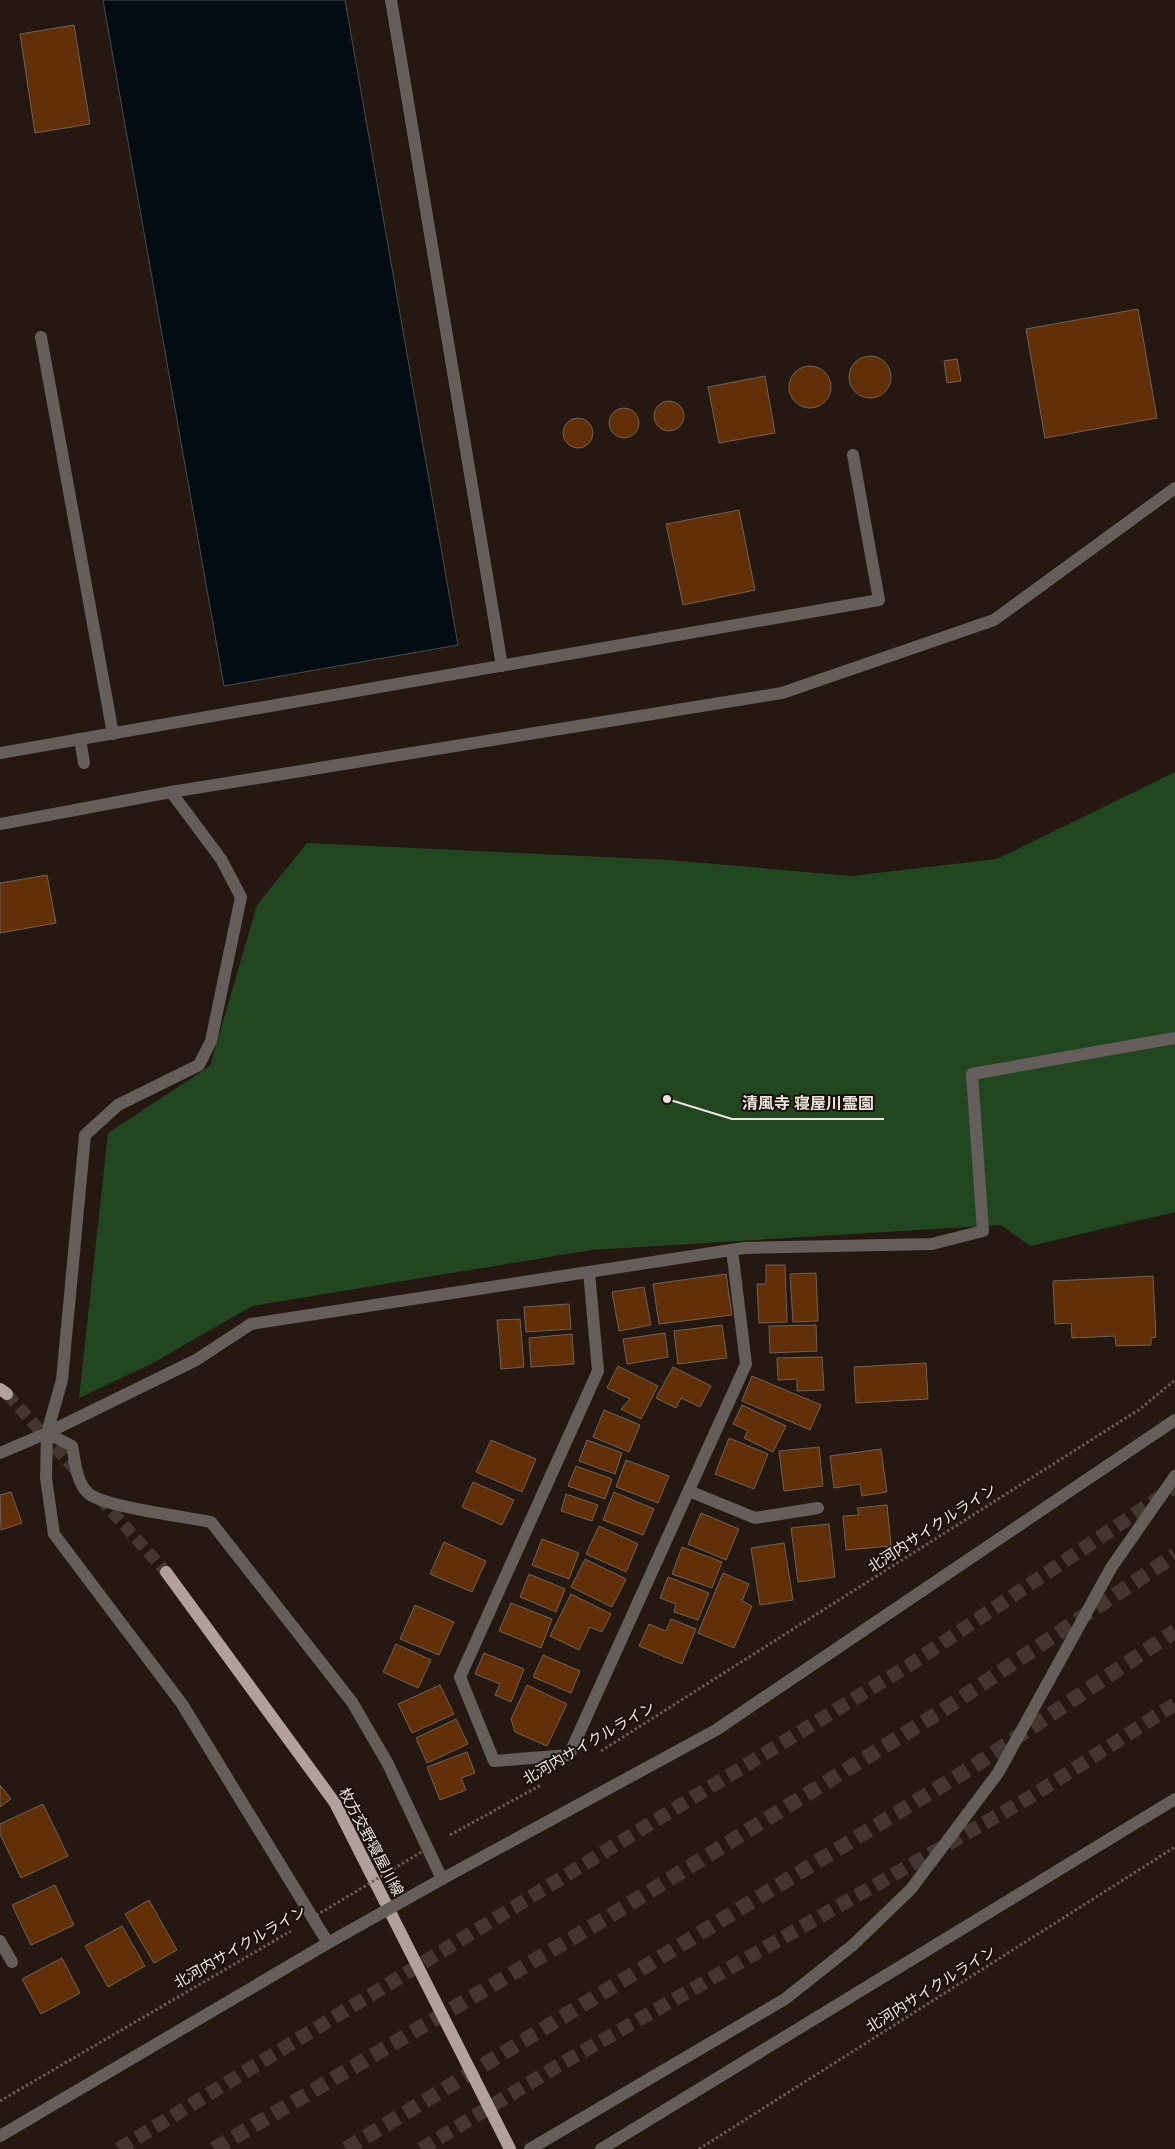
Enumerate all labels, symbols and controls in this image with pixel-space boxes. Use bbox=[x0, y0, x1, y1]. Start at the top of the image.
callout: 清風寺 寝屋川霊園 bbox=[732, 1088, 884, 1119]
text: 清風寺 寝屋川霊園 bbox=[742, 1094, 874, 1112]
street label: 北河内サイクルライン bbox=[865, 1480, 999, 1575]
street label: 北河内サイクルライン bbox=[520, 1698, 658, 1787]
street label: 枚方交野寝屋川線 bbox=[336, 1785, 407, 1899]
street label: 北河内サイクルライン bbox=[171, 1902, 309, 1991]
street label: 北河内サイクルライン bbox=[863, 1942, 999, 2035]

